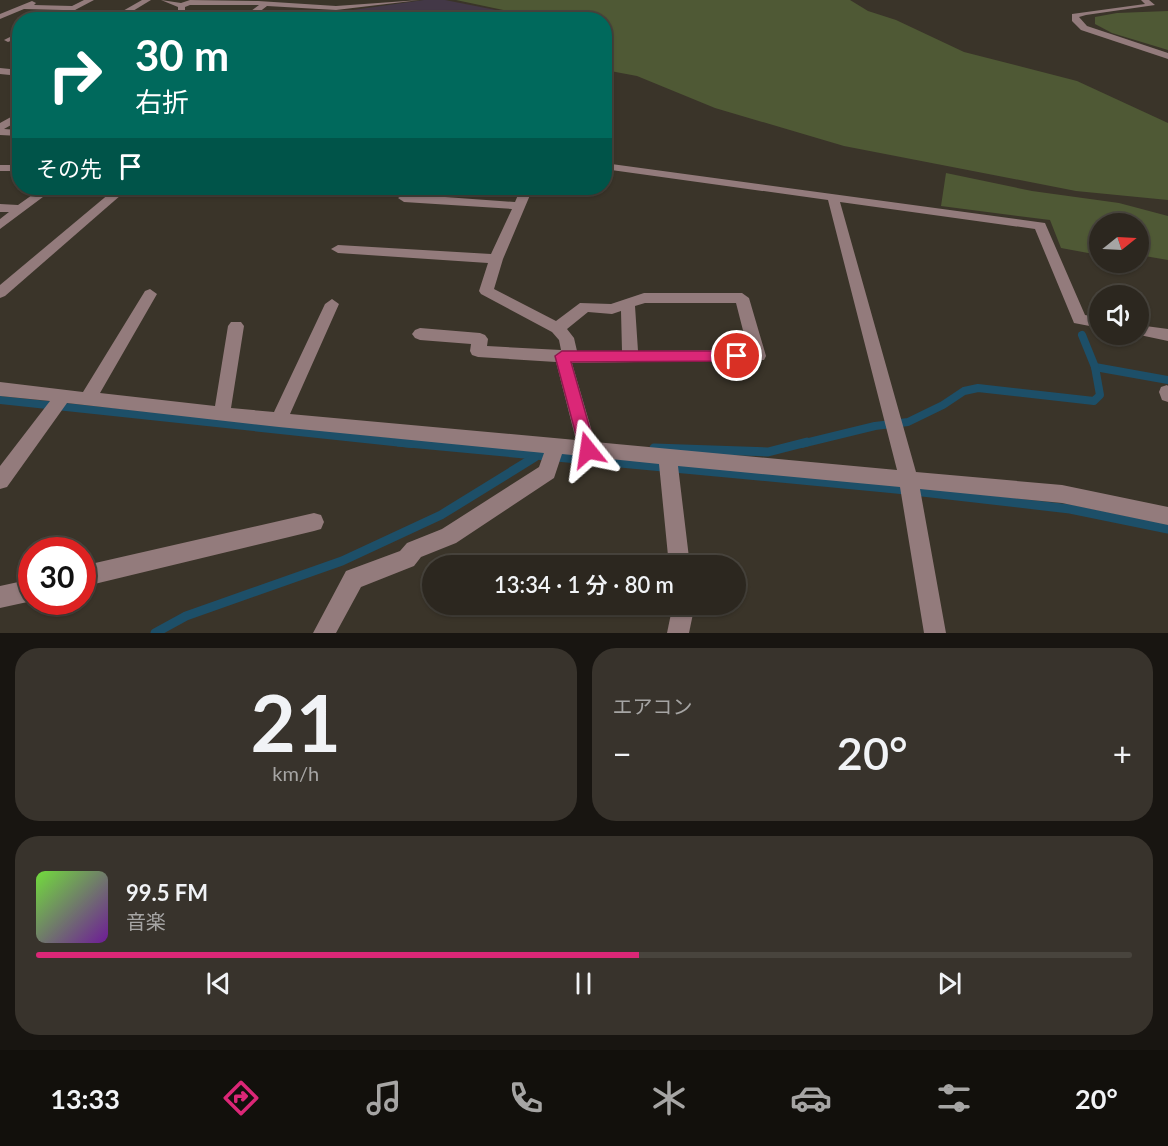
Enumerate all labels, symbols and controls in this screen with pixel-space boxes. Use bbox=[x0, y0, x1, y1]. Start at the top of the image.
text: 30 m bbox=[135, 30, 229, 80]
icon: right bbox=[36, 36, 114, 114]
text: 右折 bbox=[135, 85, 189, 118]
icon: arrive bbox=[114, 150, 147, 183]
text: その先 bbox=[36, 155, 102, 182]
north arrow bbox=[1089, 213, 1149, 273]
map controls bbox=[1089, 213, 1149, 345]
button: sound bbox=[1089, 285, 1149, 345]
pin bbox=[711, 330, 762, 381]
icon: arrive bbox=[720, 339, 753, 372]
position arrow bbox=[556, 418, 620, 482]
speed limit sign: 30 bbox=[18, 537, 96, 615]
text: 13:34 · 1 分 · 80 m bbox=[494, 571, 674, 598]
text: 21 bbox=[251, 675, 341, 769]
text: エアコン bbox=[613, 694, 693, 718]
text: 20° bbox=[837, 726, 908, 780]
text: − bbox=[613, 733, 632, 773]
text: + bbox=[1113, 733, 1132, 773]
text: km/h bbox=[272, 761, 319, 785]
text: 99.5 FM bbox=[126, 879, 208, 906]
text: 音楽 bbox=[126, 909, 166, 933]
icon: previous bbox=[202, 967, 235, 1000]
icon: pause bbox=[567, 967, 600, 1000]
icon: next bbox=[933, 967, 966, 1000]
icon: directions bbox=[220, 1077, 262, 1119]
icon: music bbox=[363, 1077, 405, 1119]
icon: phone bbox=[505, 1077, 547, 1119]
icon: climate bbox=[648, 1077, 690, 1119]
icon: car bbox=[790, 1077, 832, 1119]
icon: filters bbox=[933, 1077, 975, 1119]
text: 13:33 bbox=[50, 1082, 120, 1115]
text: 20° bbox=[1075, 1082, 1118, 1115]

